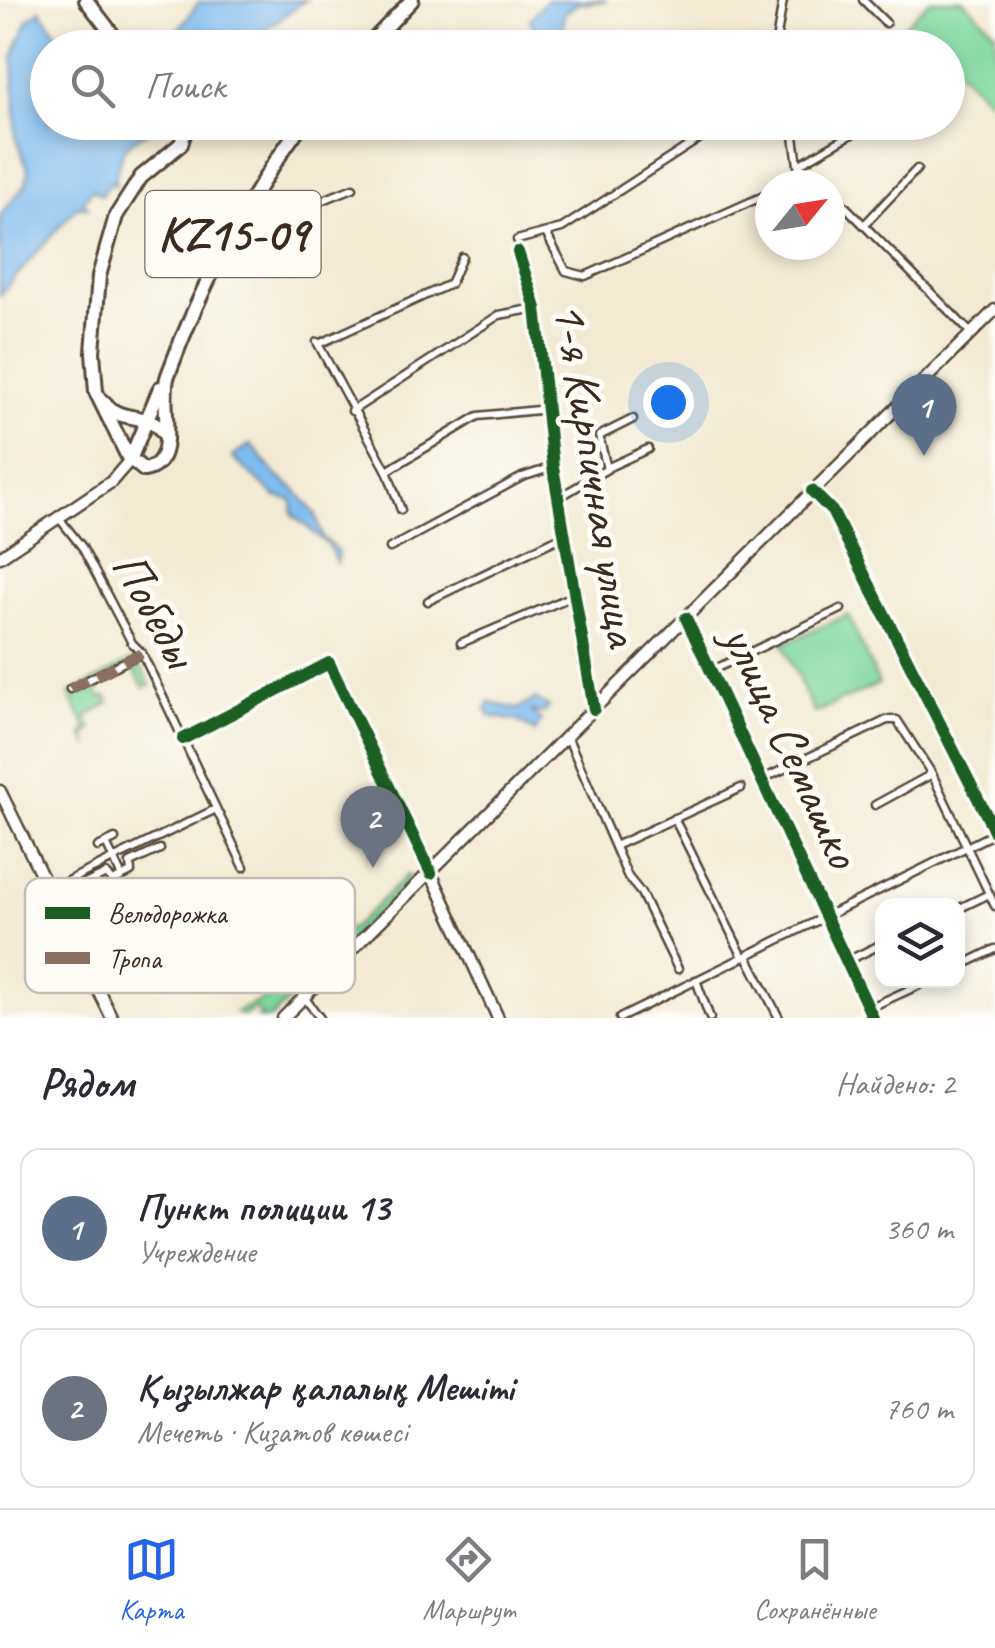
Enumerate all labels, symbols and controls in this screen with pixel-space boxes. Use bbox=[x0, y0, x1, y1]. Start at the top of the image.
search box bbox=[30, 30, 965, 140]
icon: search bbox=[65, 58, 120, 113]
text: Поиск bbox=[145, 62, 225, 109]
north arrow bbox=[755, 170, 845, 260]
road number: KZ15-09 bbox=[146, 191, 320, 277]
street label: 1-я Кирпичная улица bbox=[539, 298, 656, 653]
pin: 1 bbox=[892, 374, 956, 456]
your location bbox=[643, 377, 694, 428]
street label: Победы bbox=[98, 540, 214, 681]
street label: улица Семашко bbox=[707, 612, 876, 879]
pin: 2 bbox=[340, 786, 406, 868]
legend bbox=[25, 878, 355, 993]
text: Велодорожка bbox=[108, 896, 228, 931]
map controls bbox=[875, 898, 965, 988]
button: layers bbox=[875, 898, 965, 988]
text: Тропа bbox=[108, 941, 163, 976]
text: Рядом bbox=[40, 1057, 134, 1110]
text: Найдено: 2 bbox=[836, 1063, 955, 1104]
text: Пункт полиции 13 bbox=[137, 1184, 390, 1231]
text: 1 bbox=[67, 1208, 82, 1249]
text: 360 m bbox=[884, 1208, 953, 1249]
text: Учреждение bbox=[137, 1231, 256, 1272]
text: Қызылжар қалалық Мешіті bbox=[137, 1364, 514, 1411]
text: 2 bbox=[67, 1388, 82, 1429]
text: 760 m bbox=[884, 1388, 953, 1429]
text: Мечеть · Кизатов көшесі bbox=[137, 1411, 408, 1452]
tab: Карта bbox=[120, 1532, 184, 1627]
tab: Маршрут bbox=[423, 1532, 515, 1627]
tab: Сохранённые bbox=[754, 1532, 876, 1627]

